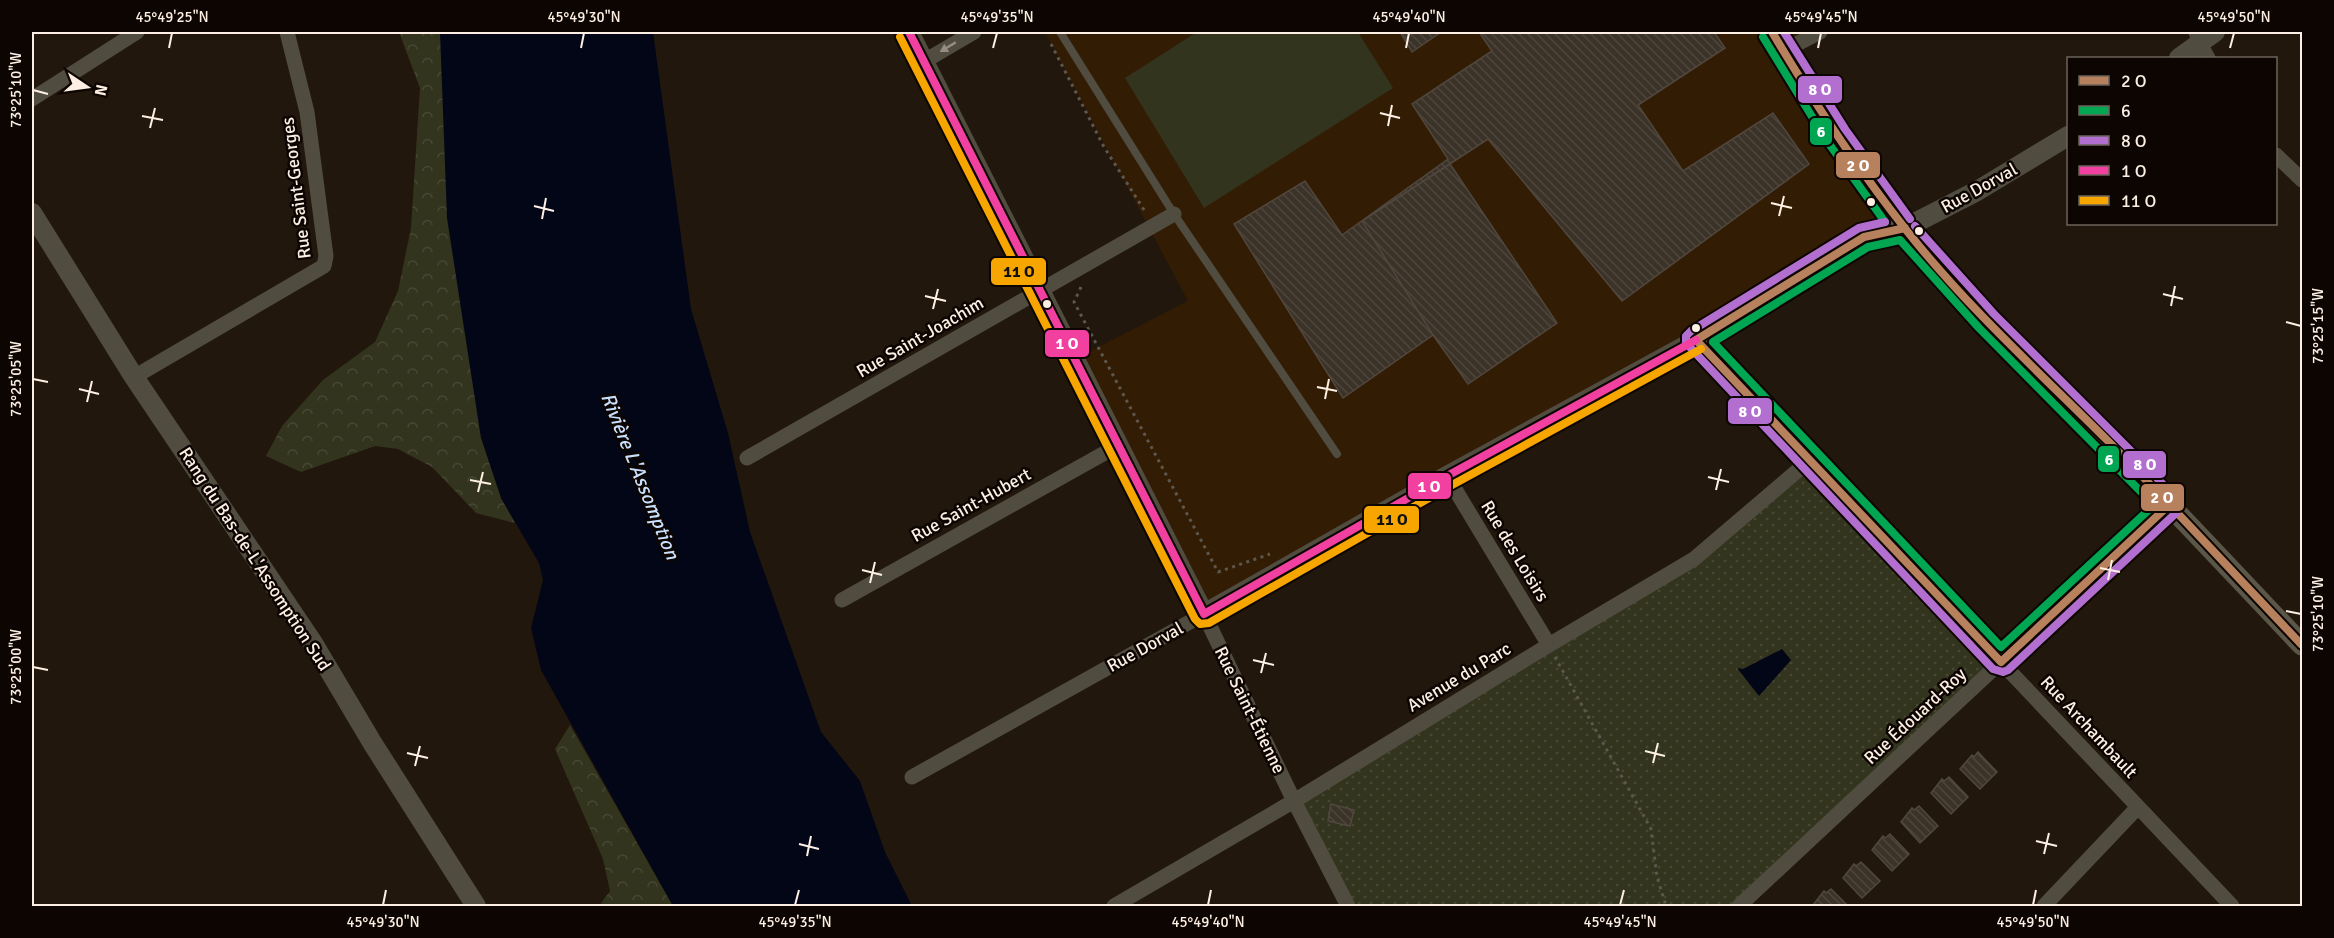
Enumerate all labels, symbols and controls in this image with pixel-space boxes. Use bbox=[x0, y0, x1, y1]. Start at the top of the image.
text: 45°49'25"N bbox=[135, 8, 209, 26]
text: 45°49'30"N bbox=[547, 8, 621, 26]
text: 45°49'35"N bbox=[960, 8, 1034, 26]
text: 45°49'40"N bbox=[1372, 8, 1446, 26]
text: 45°49'45"N bbox=[1784, 8, 1858, 26]
text: 45°49'50"N bbox=[2197, 8, 2271, 26]
one-way arrow bbox=[940, 41, 956, 52]
text: 73°25'10"W bbox=[7, 52, 25, 128]
north arrow bbox=[57, 57, 117, 117]
legend bbox=[2067, 57, 2277, 225]
text: 2 O bbox=[2121, 70, 2147, 92]
line badge: 8 O bbox=[1797, 75, 1843, 104]
text: 8 O bbox=[1809, 80, 1832, 100]
text: N bbox=[90, 82, 112, 98]
text: 6 bbox=[2121, 100, 2131, 122]
street label: Rue Saint-Georges bbox=[276, 116, 316, 260]
line badge: 6 bbox=[1809, 117, 1833, 146]
text: 6 bbox=[1817, 122, 1826, 142]
text: 8 O bbox=[2121, 130, 2147, 152]
line badge: 2 O bbox=[1835, 151, 1881, 179]
text: 2 O bbox=[1847, 156, 1870, 176]
street label: Rue Dorval bbox=[1937, 158, 2021, 218]
text: 1 O bbox=[2121, 160, 2147, 182]
text: 11 O bbox=[2121, 190, 2156, 212]
unlabelled marker bbox=[1865, 196, 1877, 208]
unlabelled marker bbox=[1913, 225, 1925, 237]
line badge: 11 O bbox=[990, 257, 1047, 286]
text: 11 O bbox=[1003, 262, 1035, 282]
text: 73°25'15"W bbox=[2309, 288, 2327, 364]
street label: Rue Saint-Joachim bbox=[852, 292, 988, 382]
unlabelled marker bbox=[1041, 298, 1053, 310]
unlabelled marker bbox=[1690, 322, 1702, 334]
line badge: 1 O bbox=[1044, 329, 1090, 358]
text: 1 O bbox=[1056, 334, 1079, 354]
text: 73°25'05"W bbox=[7, 341, 25, 417]
water label: Rivière L'Assomption bbox=[595, 389, 685, 564]
line badge: 8 O bbox=[1727, 397, 1773, 425]
text: 8 O bbox=[1739, 402, 1762, 422]
street label: Rang du Bas-de-L'Assomption Sud bbox=[174, 443, 336, 675]
line badge: 6 bbox=[2097, 445, 2120, 473]
text: 6 bbox=[2105, 450, 2114, 470]
line badge: 8 O bbox=[2122, 450, 2167, 479]
text: 8 O bbox=[2134, 455, 2157, 475]
street label: Rue Saint-Hubert bbox=[907, 463, 1035, 547]
line badge: 1 O bbox=[1407, 472, 1452, 500]
text: 1 O bbox=[1418, 477, 1441, 497]
line badge: 2 O bbox=[2140, 483, 2185, 512]
text: 2 O bbox=[2151, 488, 2174, 508]
street label: Rue des Loisirs bbox=[1476, 496, 1554, 606]
line badge: 11 O bbox=[1363, 505, 1420, 534]
text: 11 O bbox=[1376, 510, 1408, 530]
text: 73°25'10"W bbox=[2309, 576, 2327, 652]
street label: Rue Dorval bbox=[1103, 617, 1187, 677]
text: 73°25'00"W bbox=[7, 629, 25, 705]
street label: Avenue du Parc bbox=[1403, 637, 1515, 717]
street label: Rue Saint-Étienne bbox=[1210, 643, 1290, 777]
street label: Rue Édouard-Roy bbox=[1859, 663, 1971, 769]
street label: Rue Archambault bbox=[2036, 671, 2142, 783]
text: 45°49'30"N bbox=[346, 913, 420, 931]
text: 45°49'35"N bbox=[758, 913, 832, 931]
text: 45°49'40"N bbox=[1171, 913, 1245, 931]
text: 45°49'45"N bbox=[1583, 913, 1657, 931]
text: 45°49'50"N bbox=[1996, 913, 2070, 931]

